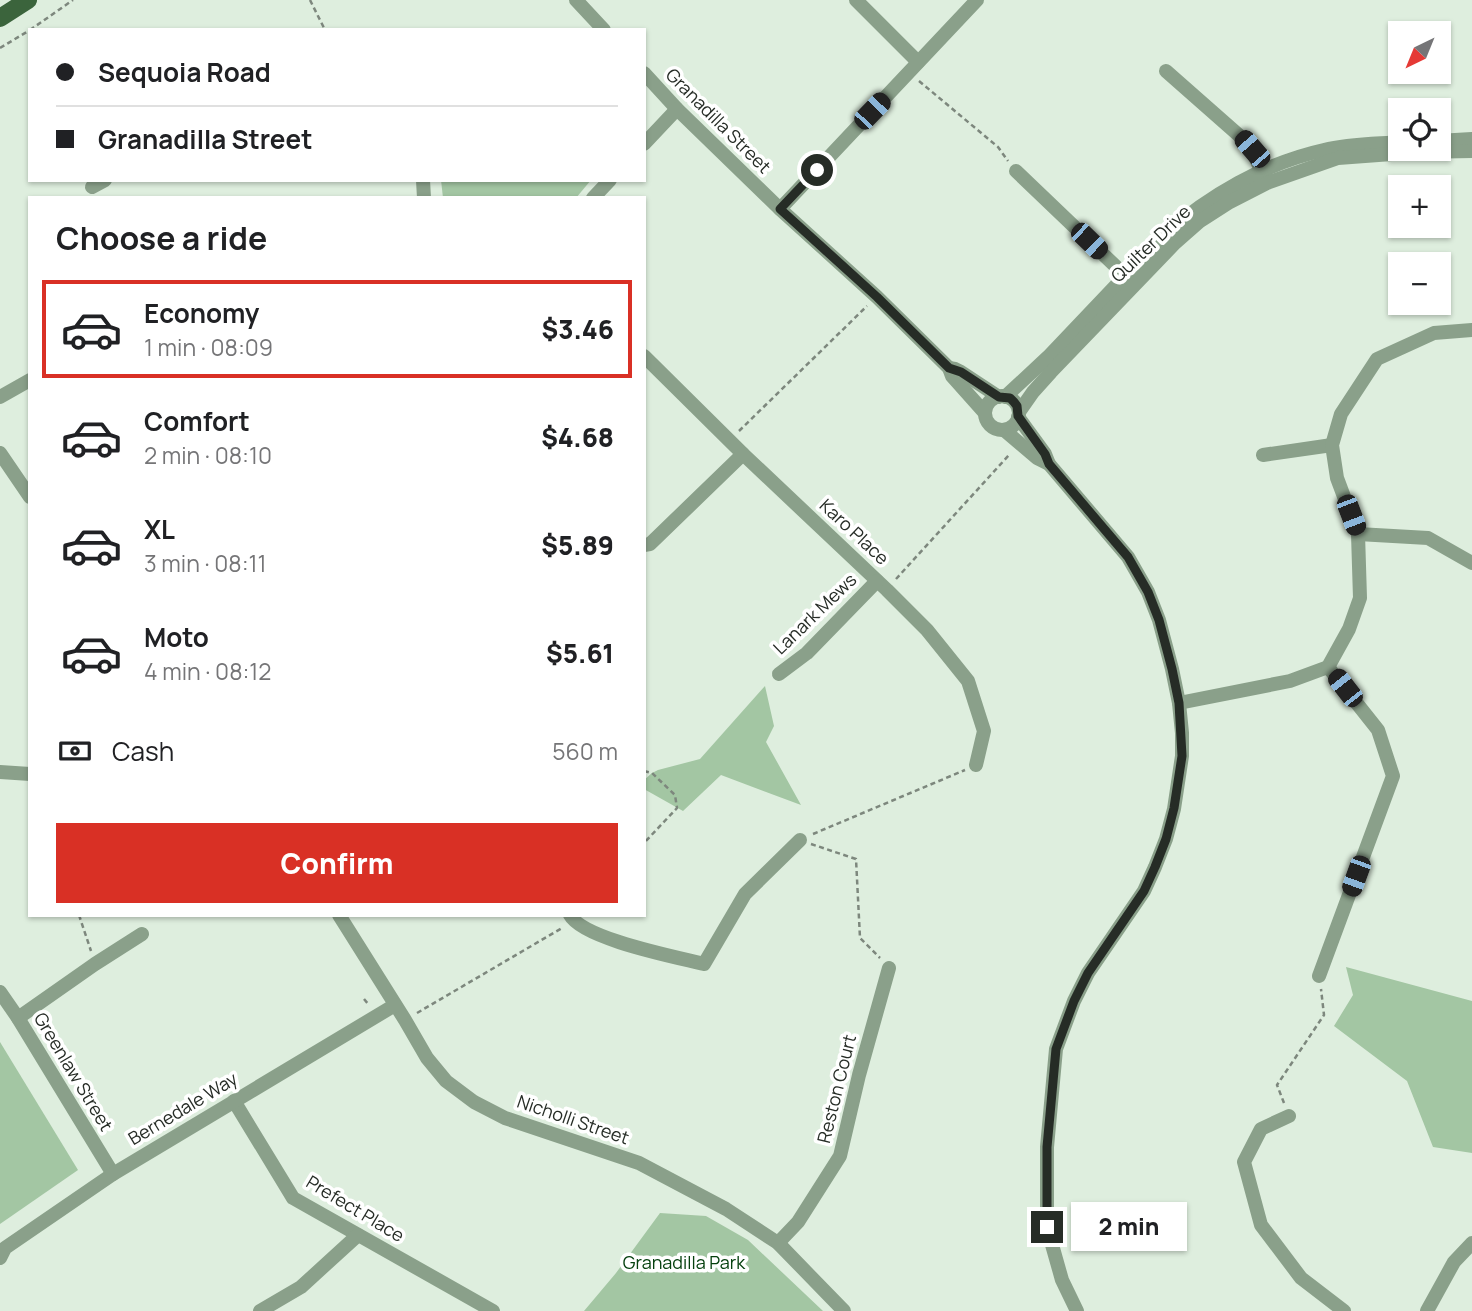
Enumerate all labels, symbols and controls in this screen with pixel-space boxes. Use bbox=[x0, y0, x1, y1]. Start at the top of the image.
north arrow bbox=[1388, 21, 1451, 84]
map controls bbox=[1388, 21, 1451, 315]
text: Sequoia Road bbox=[98, 54, 271, 90]
street label: Granadilla Street bbox=[661, 63, 776, 178]
car bbox=[850, 89, 895, 133]
button: locate bbox=[1388, 98, 1451, 161]
text: Granadilla Street bbox=[98, 121, 312, 157]
car bbox=[1231, 126, 1274, 172]
route start bbox=[801, 154, 833, 186]
button: + bbox=[1388, 175, 1451, 238]
street label: Quilter Drive bbox=[1105, 199, 1195, 287]
text: Choose a ride bbox=[56, 216, 267, 260]
car bbox=[1067, 219, 1112, 263]
button: − bbox=[1388, 252, 1451, 315]
text: Economy bbox=[144, 295, 259, 331]
icon: car bbox=[60, 298, 123, 361]
text: $3.46 bbox=[541, 311, 614, 347]
text: 1 min · 08:09 bbox=[144, 331, 273, 363]
text: Comfort bbox=[144, 403, 250, 439]
icon: car bbox=[60, 406, 123, 469]
text: $4.68 bbox=[541, 419, 614, 455]
text: 2 min · 08:10 bbox=[144, 439, 272, 471]
car bbox=[1334, 492, 1369, 538]
street label: Karo Place bbox=[815, 493, 895, 570]
text: XL bbox=[144, 511, 175, 547]
icon: car bbox=[60, 514, 123, 577]
text: $5.89 bbox=[541, 527, 614, 563]
text: 3 min · 08:11 bbox=[144, 547, 266, 579]
street label: Lanark Mews bbox=[767, 567, 861, 659]
text: Moto bbox=[144, 619, 209, 655]
icon: car bbox=[60, 622, 123, 685]
text: $5.61 bbox=[546, 635, 614, 671]
text: 4 min · 08:12 bbox=[144, 655, 271, 687]
car bbox=[1324, 665, 1367, 711]
icon: cash bbox=[56, 732, 94, 770]
text: Cash bbox=[112, 733, 174, 769]
text: 560 m bbox=[552, 735, 618, 767]
button: Confirm bbox=[56, 823, 618, 903]
car bbox=[1339, 853, 1374, 899]
street label: Greenlaw Street bbox=[29, 1008, 119, 1135]
street label: Reston Court bbox=[811, 1032, 861, 1146]
street label: Bernedale Way bbox=[124, 1066, 242, 1150]
street label: Nicholli Street bbox=[514, 1089, 633, 1149]
street label: Prefect Place bbox=[302, 1169, 409, 1247]
callout: 2 min bbox=[1072, 1202, 1187, 1252]
text: 2 min bbox=[1099, 1210, 1160, 1242]
route end bbox=[1031, 1211, 1063, 1243]
park label: Granadilla Park bbox=[623, 1250, 746, 1274]

